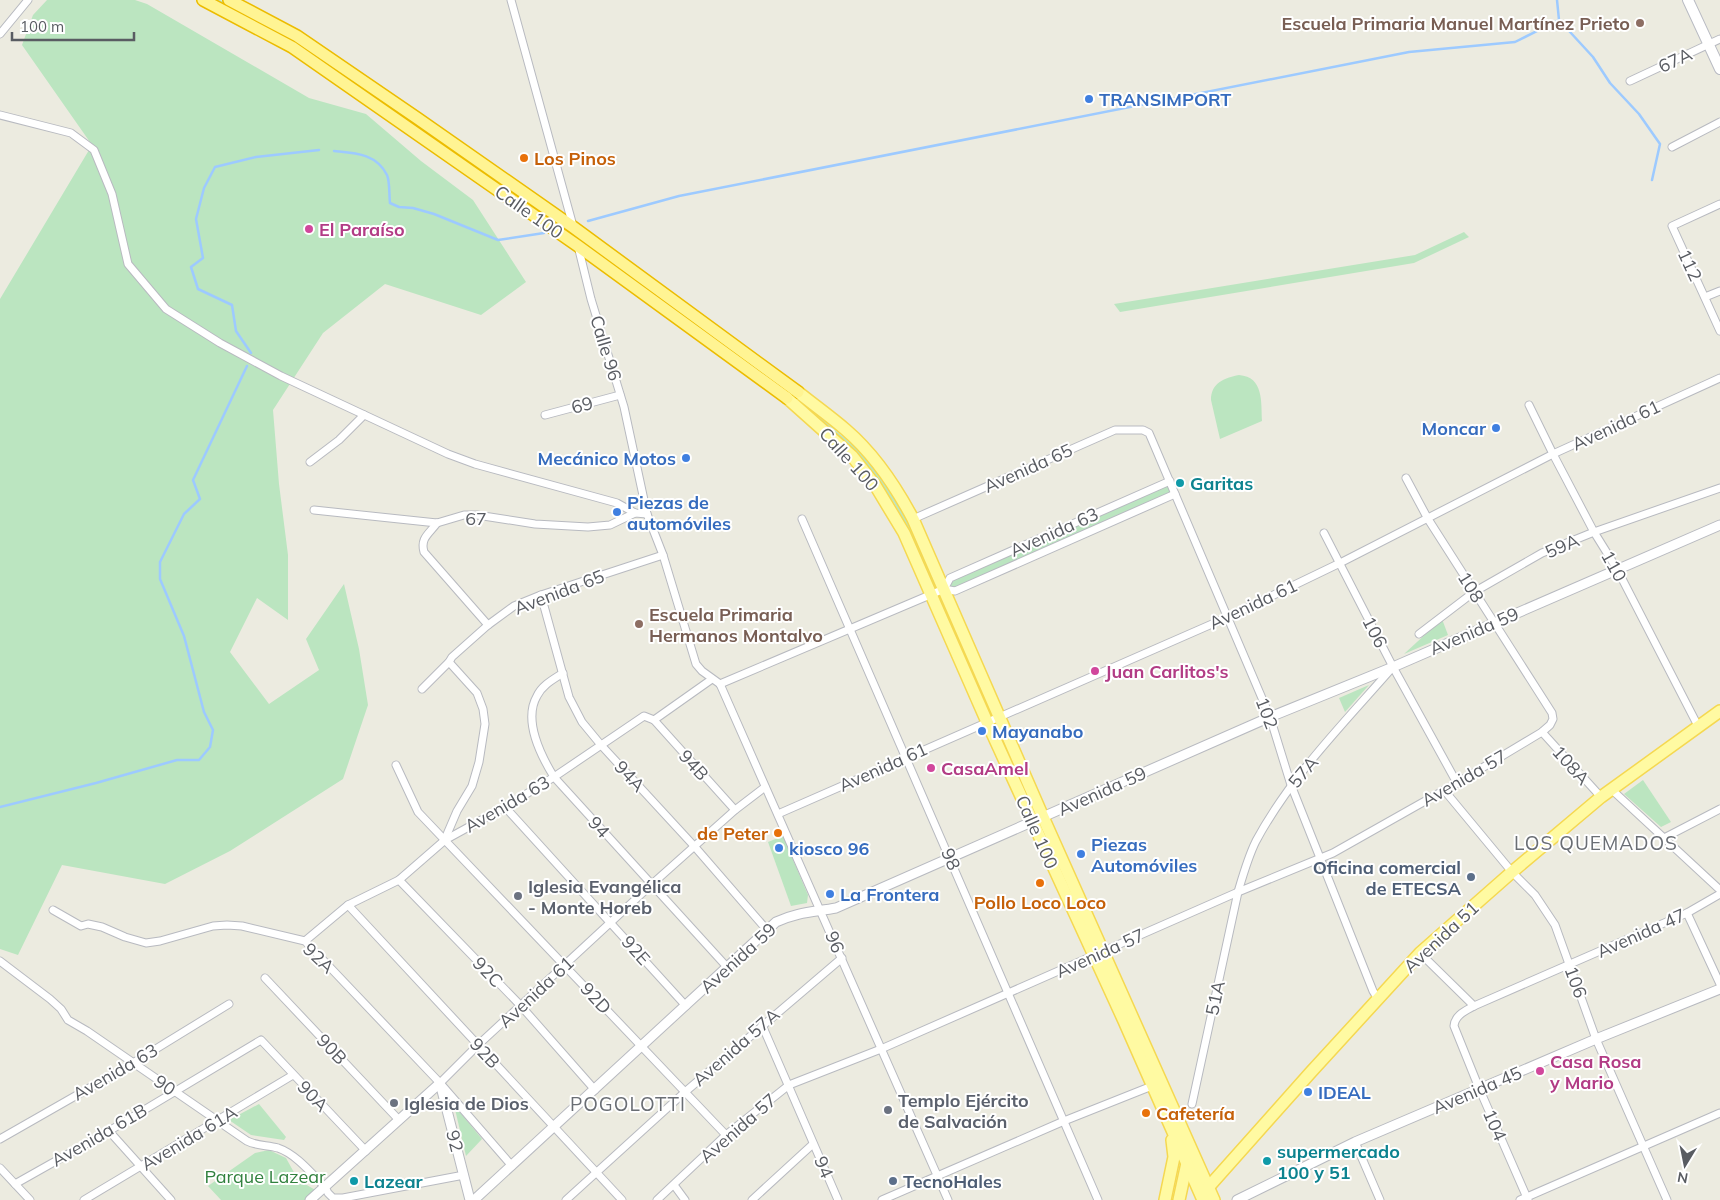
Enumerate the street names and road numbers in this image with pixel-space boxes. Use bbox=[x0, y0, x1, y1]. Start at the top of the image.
street label: 67A bbox=[1654, 42, 1696, 78]
street label: Calle 100 bbox=[490, 180, 568, 244]
street label: 112 bbox=[1673, 245, 1707, 285]
street label: Calle 96 bbox=[585, 312, 627, 384]
street label: 69 bbox=[569, 391, 595, 419]
street label: Avenida 61 bbox=[1568, 395, 1664, 455]
street label: Calle 100 bbox=[814, 422, 884, 496]
street label: Avenida 65 bbox=[980, 438, 1076, 498]
street label: Avenida 63 bbox=[1006, 502, 1102, 562]
street label: 67 bbox=[465, 507, 487, 530]
street label: 59A bbox=[1541, 529, 1583, 563]
street label: 110 bbox=[1596, 546, 1632, 586]
street label: Avenida 65 bbox=[511, 564, 608, 620]
street label: 108 bbox=[1453, 567, 1489, 607]
street label: Avenida 61 bbox=[1205, 574, 1301, 634]
street label: Avenida 59 bbox=[1426, 602, 1522, 660]
street label: 106 bbox=[1357, 612, 1393, 652]
street label: 102 bbox=[1250, 694, 1284, 732]
street label: Avenida 61 bbox=[835, 737, 931, 797]
street label: 108A bbox=[1547, 740, 1595, 790]
street label: Avenida 57 bbox=[1417, 744, 1511, 812]
street label: 94B bbox=[674, 745, 714, 785]
street label: 57A bbox=[1283, 751, 1323, 793]
street label: 94A bbox=[610, 755, 650, 797]
street label: Avenida 59 bbox=[1054, 761, 1150, 821]
street label: Avenida 63 bbox=[460, 770, 554, 838]
street label: Calle 100 bbox=[1011, 792, 1063, 872]
street label: 94 bbox=[583, 811, 615, 843]
street label: 98 bbox=[936, 844, 966, 874]
street label: Avenida 51 bbox=[1399, 896, 1483, 978]
street label: Avenida 47 bbox=[1593, 903, 1689, 963]
street label: Avenida 59 bbox=[695, 918, 781, 998]
street label: Avenida 57 bbox=[1052, 923, 1148, 983]
street label: 96 bbox=[820, 928, 850, 956]
street label: 92E bbox=[617, 930, 655, 970]
street label: 92A bbox=[298, 938, 340, 978]
street label: Avenida 61 bbox=[494, 951, 578, 1033]
street label: 92C bbox=[468, 952, 508, 992]
street label: 106 bbox=[1560, 963, 1592, 1001]
street label: 92D bbox=[576, 977, 616, 1019]
street label: 51A bbox=[1200, 979, 1230, 1017]
street label: Avenida 57A bbox=[688, 1003, 784, 1091]
street label: 90B bbox=[312, 1029, 352, 1069]
street label: 92B bbox=[465, 1033, 505, 1073]
street label: Avenida 63 bbox=[68, 1038, 162, 1106]
street label: Avenida 45 bbox=[1429, 1061, 1525, 1119]
street label: 90 bbox=[150, 1069, 180, 1101]
street label: 90A bbox=[293, 1075, 333, 1117]
street label: Avenida 57 bbox=[695, 1088, 781, 1168]
street label: Avenida 61B bbox=[47, 1098, 151, 1172]
street label: Avenida 61A bbox=[137, 1100, 241, 1176]
street label: 104 bbox=[1478, 1106, 1512, 1145]
street label: 92 bbox=[441, 1128, 469, 1154]
street label: 94 bbox=[809, 1152, 839, 1182]

